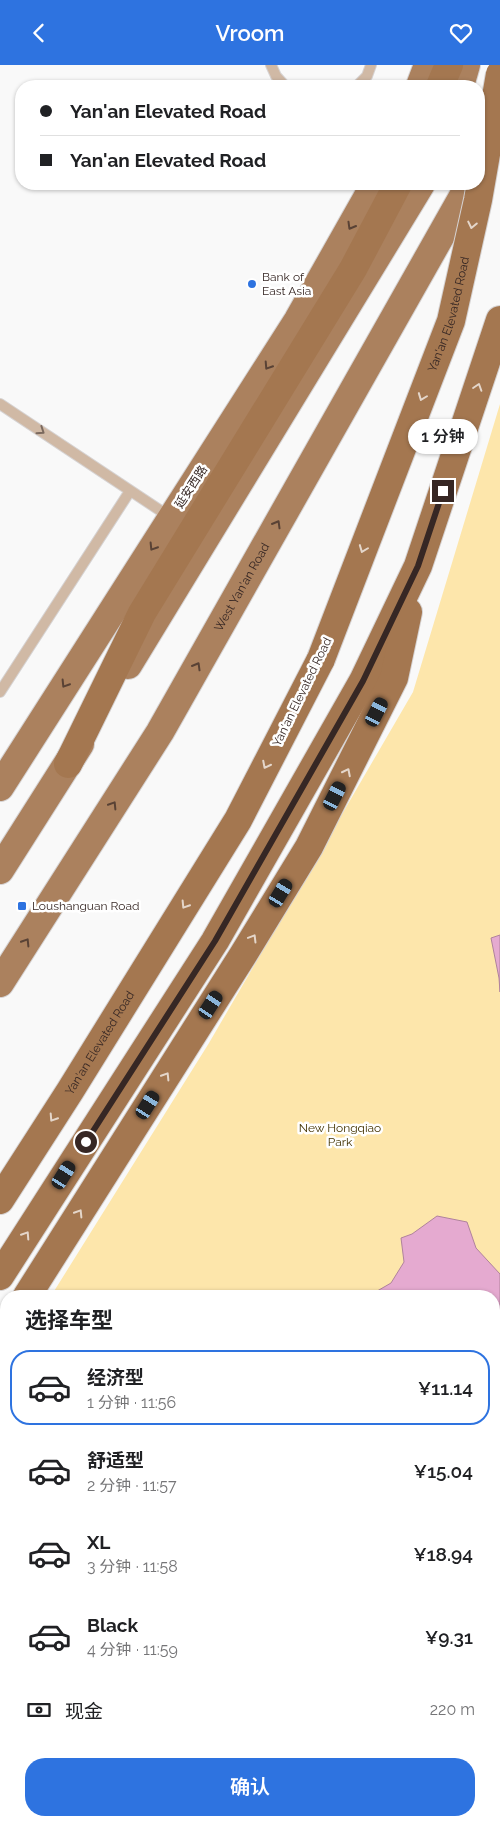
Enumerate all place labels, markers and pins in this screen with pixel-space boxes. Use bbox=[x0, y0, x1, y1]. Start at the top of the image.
place label: Bank of East Asia bbox=[262, 270, 311, 298]
marker: Bank of East Asia bbox=[246, 278, 258, 290]
place label: Loushanguan Road bbox=[32, 899, 139, 913]
marker: Loushanguan Road bbox=[16, 900, 28, 912]

